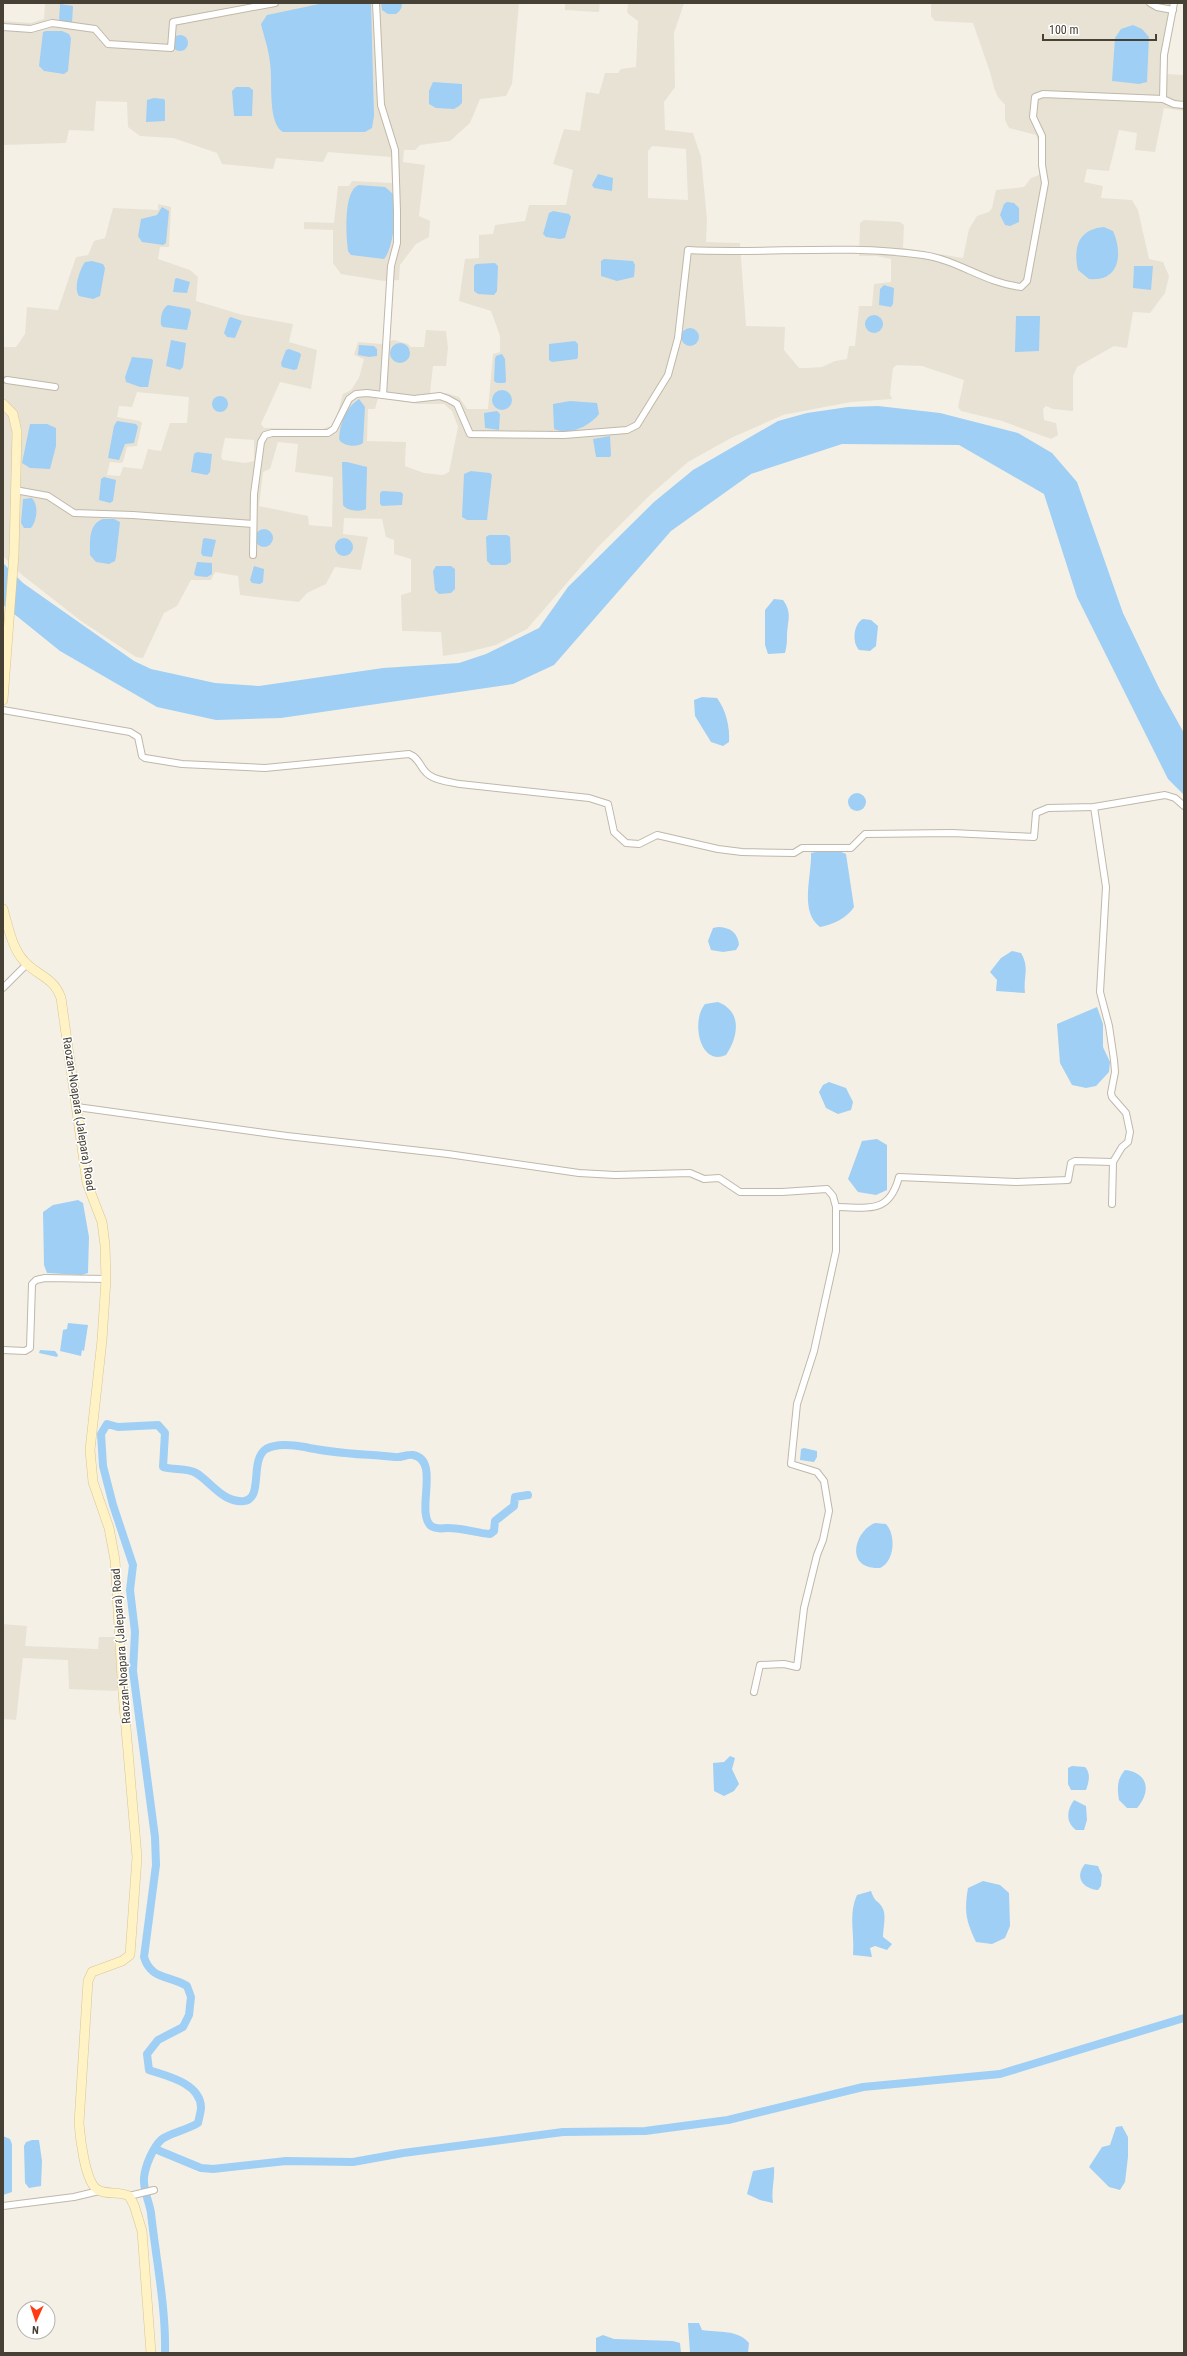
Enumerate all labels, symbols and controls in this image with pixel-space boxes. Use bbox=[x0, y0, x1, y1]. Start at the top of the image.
scale bar bbox=[1043, 16, 1156, 42]
text: 100 m bbox=[1049, 23, 1079, 37]
street label: Raozan-Noapara (Jalepara) Road bbox=[60, 1036, 98, 1192]
street label: Raozan-Noapara (Jalepara) Road bbox=[109, 1568, 133, 1724]
north arrow bbox=[16, 2300, 56, 2340]
text: N bbox=[32, 2323, 39, 2336]

